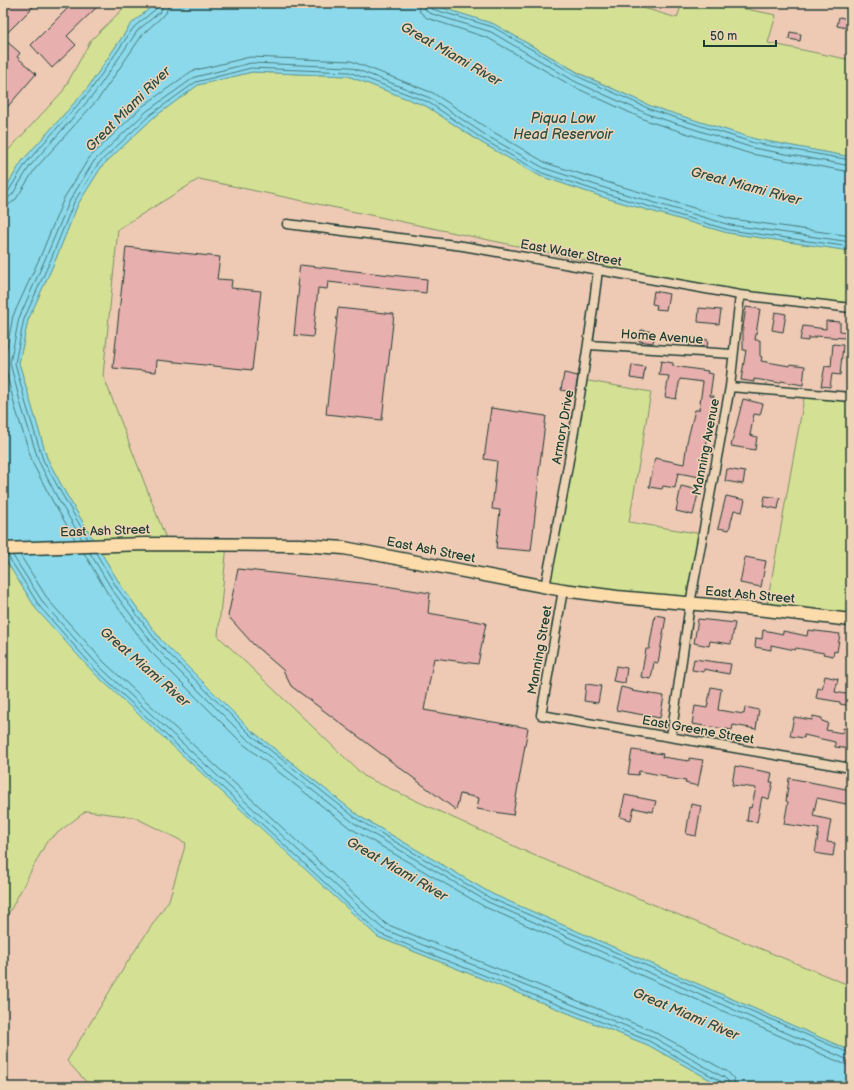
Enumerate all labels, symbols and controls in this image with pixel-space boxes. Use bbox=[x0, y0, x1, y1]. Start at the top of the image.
water label: Great Miami River bbox=[398, 18, 505, 90]
scale bar bbox=[704, 22, 776, 48]
text: 50 m bbox=[710, 29, 737, 44]
water label: Great Miami River bbox=[82, 62, 175, 155]
water label: Piqua Low Head Reservoir bbox=[513, 110, 614, 143]
water label: Great Miami River bbox=[689, 163, 804, 209]
street label: East Water Street bbox=[519, 236, 623, 270]
street label: Home Avenue bbox=[620, 326, 704, 348]
street label: Armory Drive bbox=[549, 388, 577, 465]
street label: Manning Avenue bbox=[689, 397, 723, 497]
street label: East Ash Street bbox=[60, 521, 150, 541]
street label: East Ash Street bbox=[385, 534, 477, 566]
street label: East Ash Street bbox=[705, 583, 795, 607]
street label: Manning Street bbox=[524, 604, 556, 696]
water label: Great Miami River bbox=[97, 623, 194, 711]
street label: East Greene Street bbox=[641, 712, 755, 748]
water label: Great Miami River bbox=[344, 833, 451, 905]
water label: Great Miami River bbox=[631, 984, 742, 1044]

